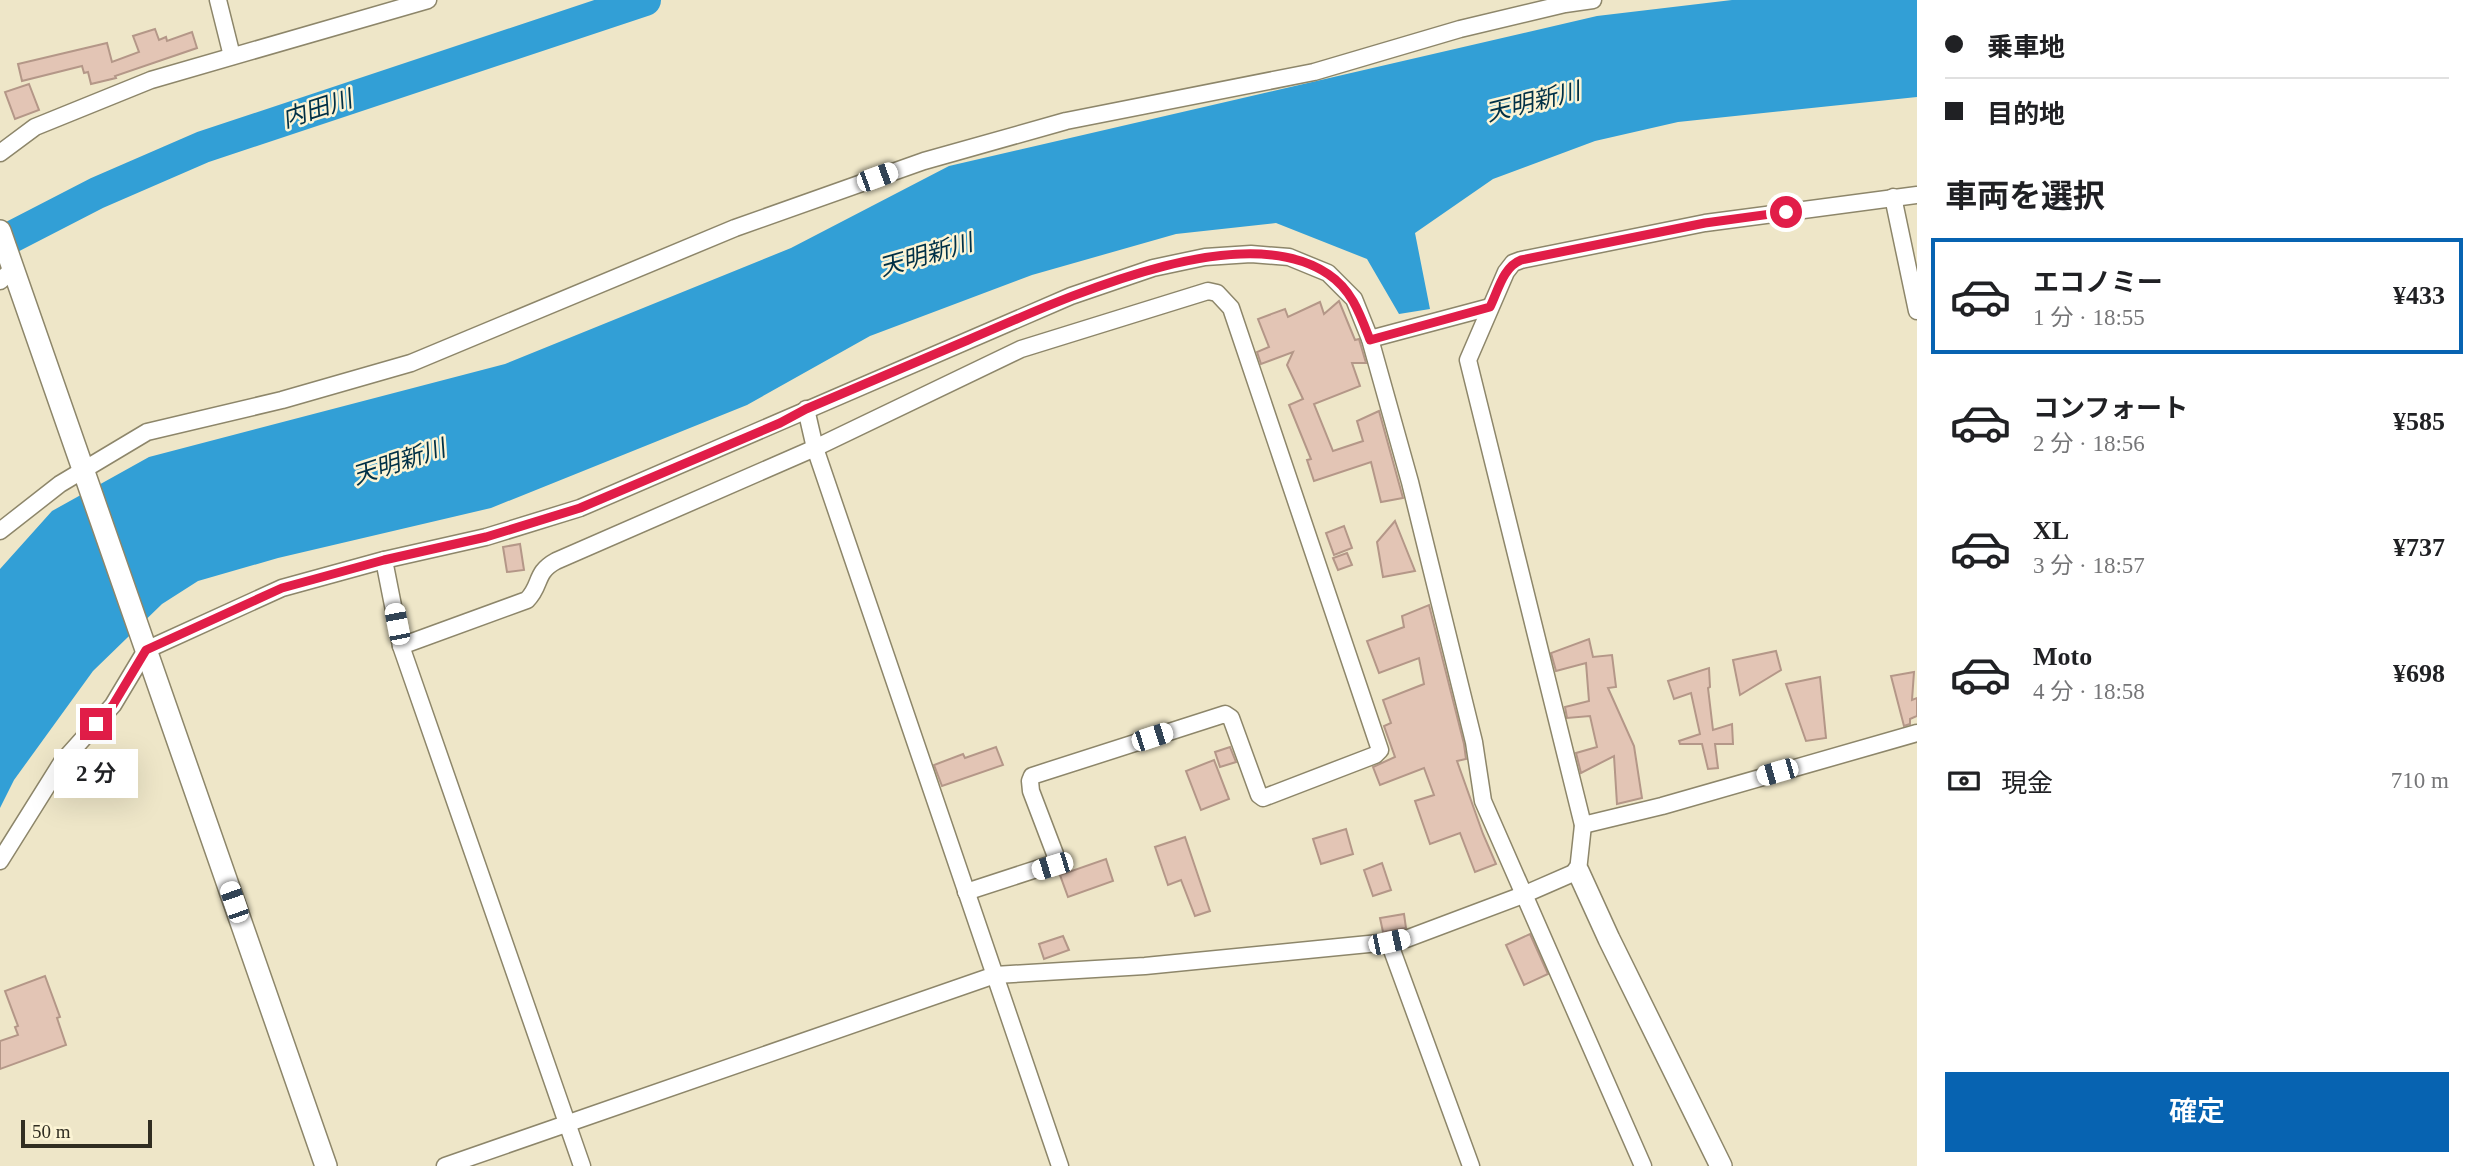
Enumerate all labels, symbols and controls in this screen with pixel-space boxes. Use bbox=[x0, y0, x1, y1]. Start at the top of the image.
text: 乗車地 bbox=[1987, 33, 2065, 62]
water label: 天明新川 bbox=[1483, 77, 1586, 126]
water label: 内田川 bbox=[279, 85, 358, 132]
text: 目的地 bbox=[1987, 100, 2065, 129]
car bbox=[854, 160, 901, 194]
text: 車両を選択 bbox=[1945, 178, 2105, 214]
route start bbox=[1770, 196, 1802, 228]
water label: 天明新川 bbox=[876, 228, 979, 281]
icon: car bbox=[1949, 265, 2012, 328]
text: エコノミー bbox=[2033, 268, 2163, 297]
text: ¥433 bbox=[2393, 281, 2445, 310]
text: 1 分 · 18:55 bbox=[2033, 305, 2145, 330]
icon: car bbox=[1949, 391, 2012, 454]
text: コンフォート bbox=[2033, 394, 2188, 423]
text: ¥585 bbox=[2393, 407, 2445, 436]
text: 2 分 · 18:56 bbox=[2033, 431, 2145, 456]
water label: 天明新川 bbox=[349, 434, 452, 489]
text: XL bbox=[2033, 516, 2069, 545]
icon: car bbox=[1949, 517, 2012, 580]
text: ¥737 bbox=[2393, 533, 2445, 562]
text: 3 分 · 18:57 bbox=[2033, 553, 2145, 578]
car bbox=[383, 601, 412, 647]
text: Moto bbox=[2033, 642, 2092, 671]
icon: car bbox=[1949, 643, 2012, 706]
text: ¥698 bbox=[2393, 659, 2445, 688]
text: 4 分 · 18:58 bbox=[2033, 679, 2145, 704]
route end bbox=[80, 708, 112, 740]
car bbox=[1129, 721, 1176, 753]
callout: 2 分 bbox=[54, 748, 138, 798]
car bbox=[1754, 756, 1801, 788]
text: 2 分 bbox=[76, 761, 116, 786]
icon: cash bbox=[1945, 762, 1983, 800]
text: 710 m bbox=[2391, 768, 2449, 793]
text: 現金 bbox=[2001, 769, 2053, 798]
car bbox=[1029, 850, 1076, 882]
car bbox=[218, 879, 251, 925]
car bbox=[1367, 927, 1412, 957]
button: 確定 bbox=[1945, 1072, 2449, 1152]
scale bar bbox=[21, 1117, 152, 1149]
text: 50 m bbox=[32, 1121, 71, 1142]

